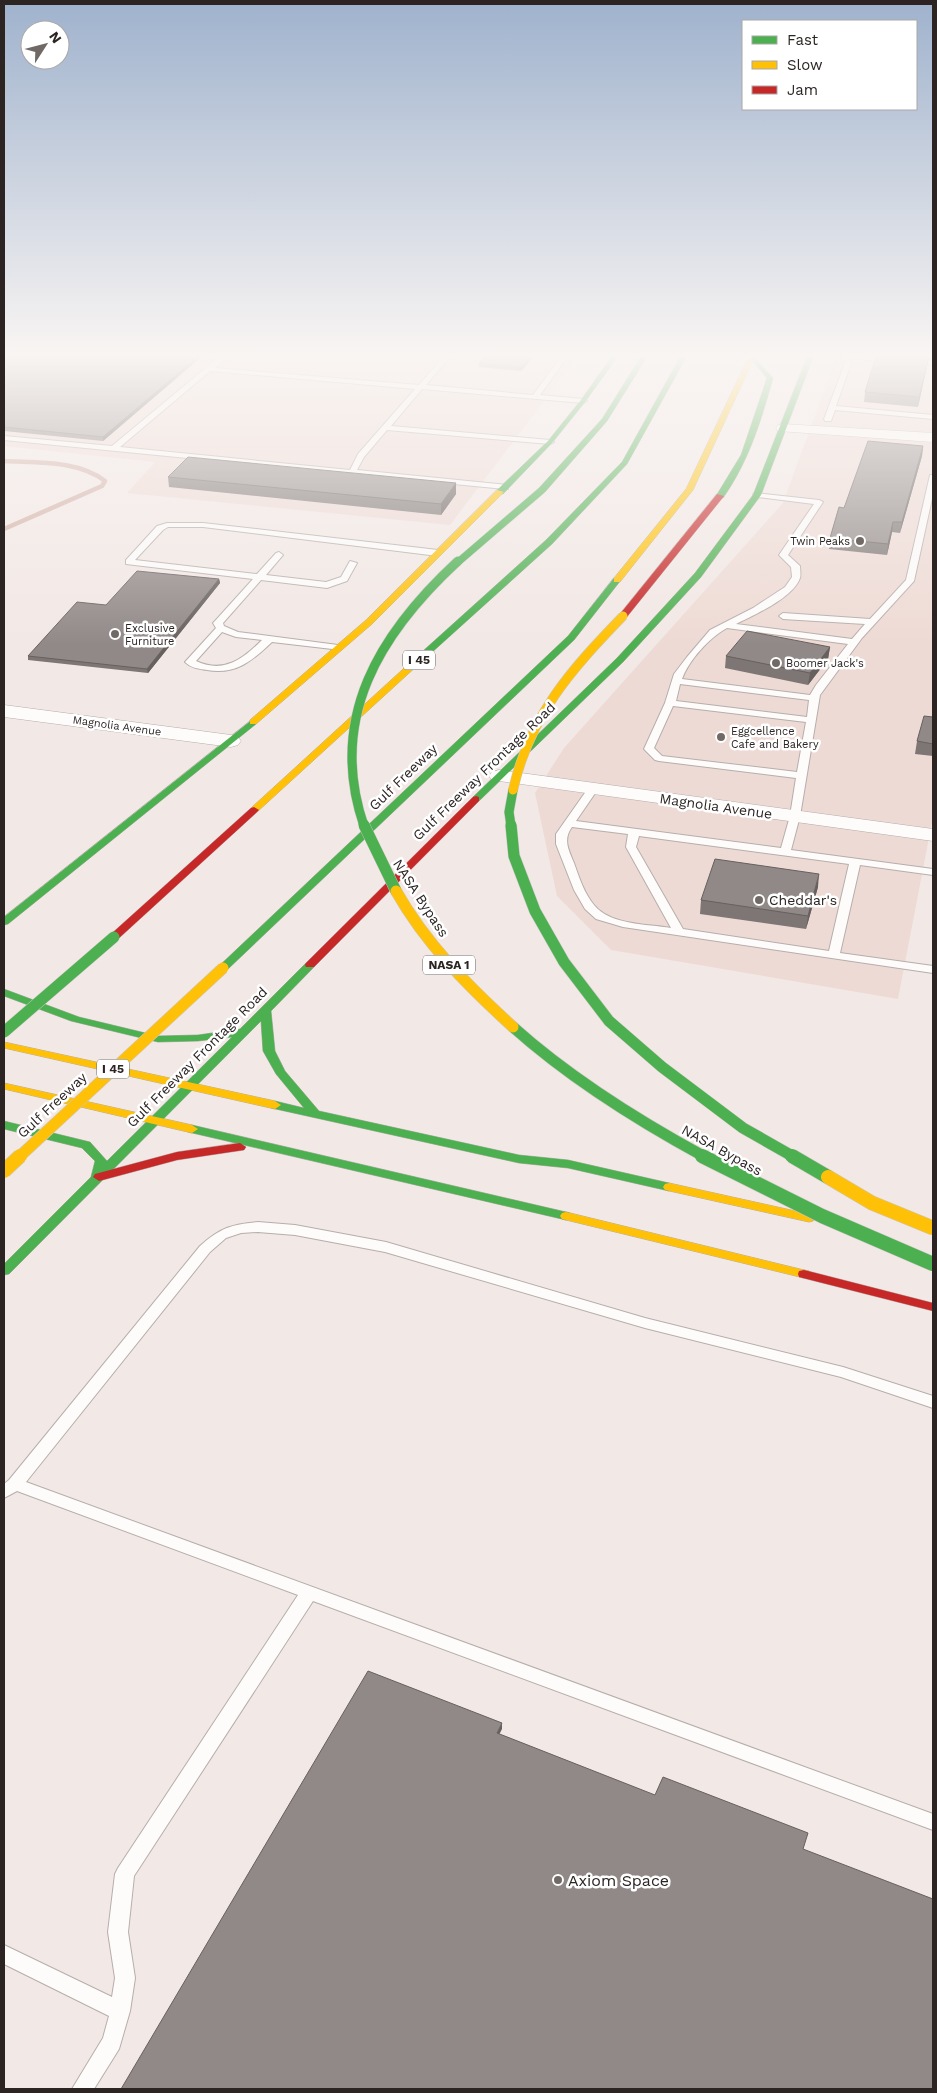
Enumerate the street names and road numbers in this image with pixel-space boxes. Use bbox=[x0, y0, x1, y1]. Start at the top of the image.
road number: I 45 bbox=[403, 650, 435, 670]
street label: Gulf Freeway Frontage Road bbox=[410, 699, 558, 843]
street label: Magnolia Avenue bbox=[72, 713, 162, 739]
street label: Gulf Freeway bbox=[366, 740, 441, 813]
street label: Magnolia Avenue bbox=[659, 790, 773, 822]
street label: NASA Bypass bbox=[390, 856, 452, 940]
road number: NASA 1 bbox=[423, 956, 475, 974]
street label: Gulf Freeway Frontage Road bbox=[124, 984, 270, 1130]
road number: I 45 bbox=[97, 1060, 129, 1078]
street label: Gulf Freeway bbox=[14, 1068, 90, 1141]
street label: NASA Bypass bbox=[679, 1121, 765, 1179]

